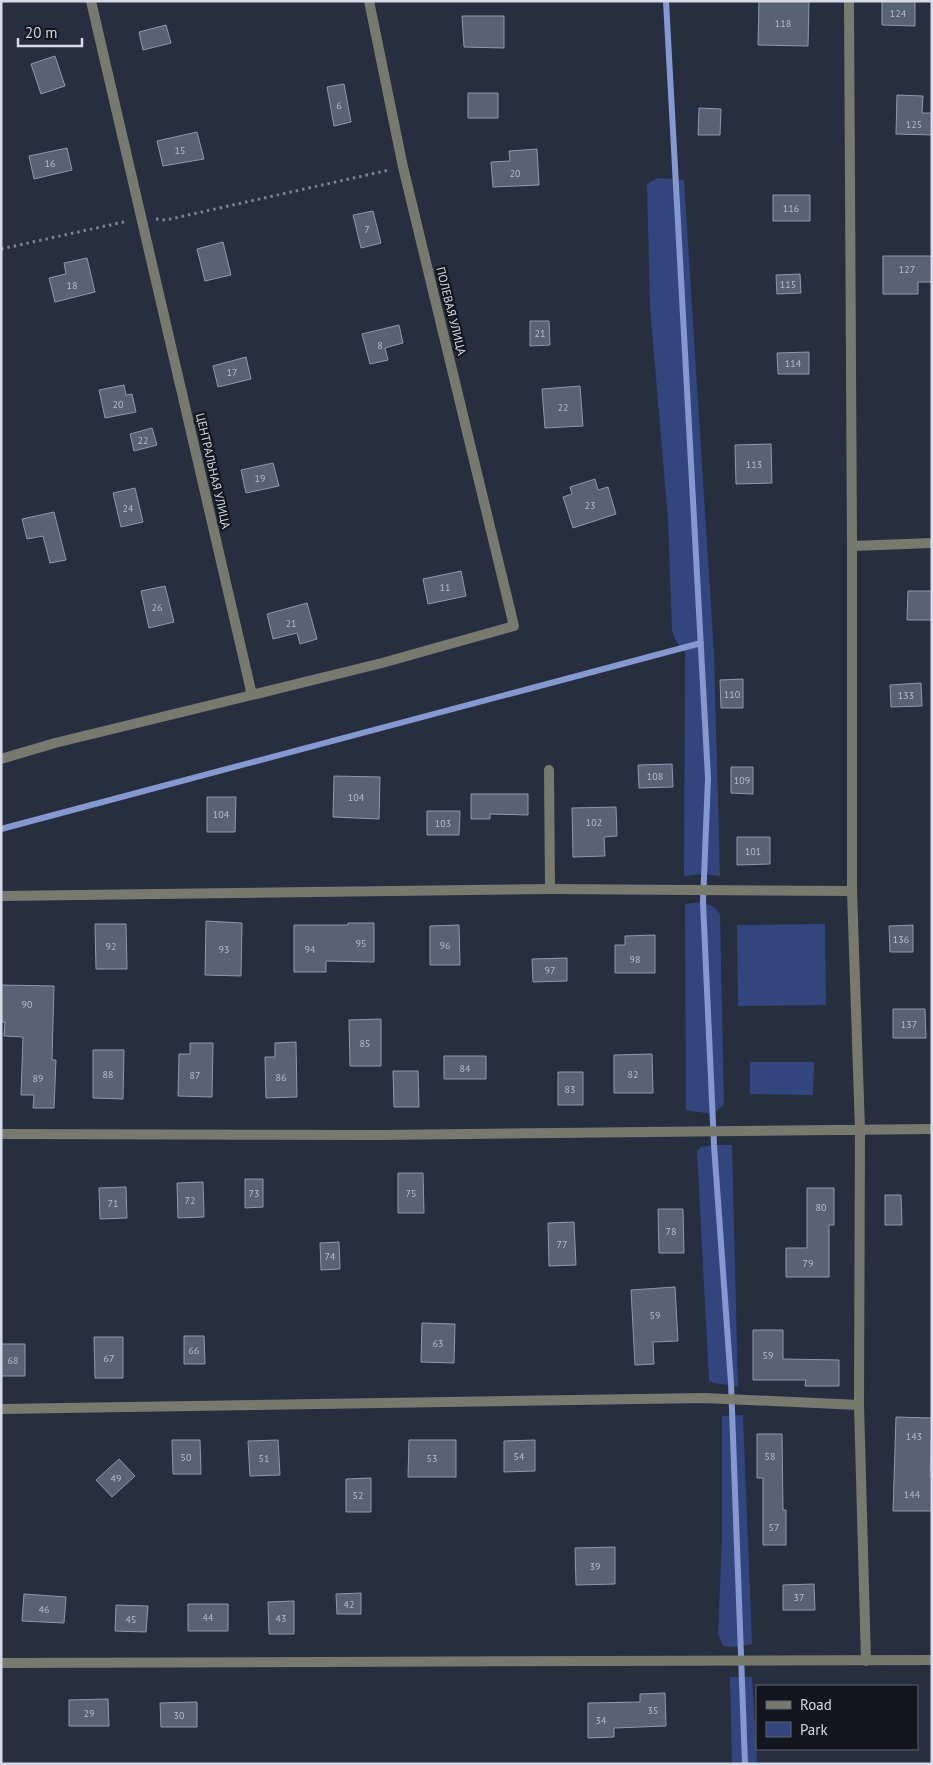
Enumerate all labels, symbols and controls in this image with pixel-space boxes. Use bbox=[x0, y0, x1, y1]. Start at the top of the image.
house number: 124 bbox=[890, 7, 907, 20]
scale bar bbox=[18, 15, 81, 47]
house number: 118 bbox=[775, 17, 791, 30]
text: 20 m bbox=[25, 23, 58, 42]
house number: 6 bbox=[336, 99, 342, 112]
house number: 125 bbox=[906, 118, 922, 131]
house number: 15 bbox=[175, 144, 185, 157]
house number: 16 bbox=[45, 157, 55, 170]
house number: 20 bbox=[510, 167, 521, 180]
house number: 116 bbox=[783, 202, 799, 215]
house number: 7 bbox=[364, 223, 370, 236]
house number: 127 bbox=[899, 263, 915, 276]
street label: ПОЛЕВАЯ УЛИЦА bbox=[433, 265, 470, 357]
house number: 115 bbox=[780, 278, 796, 291]
house number: 18 bbox=[67, 279, 77, 292]
house number: 21 bbox=[535, 327, 545, 340]
house number: 8 bbox=[377, 339, 383, 352]
house number: 114 bbox=[785, 357, 802, 370]
house number: 17 bbox=[227, 366, 237, 379]
house number: 20 bbox=[113, 398, 124, 411]
house number: 22 bbox=[558, 401, 568, 414]
street label: ЦЕНТРАЛЬНАЯ УЛИЦА bbox=[193, 412, 234, 530]
house number: 22 bbox=[138, 434, 148, 447]
house number: 113 bbox=[746, 458, 762, 471]
house number: 19 bbox=[255, 472, 265, 485]
house number: 23 bbox=[585, 499, 595, 512]
house number: 24 bbox=[123, 502, 134, 515]
house number: 11 bbox=[440, 581, 450, 594]
house number: 26 bbox=[152, 601, 162, 614]
house number: 21 bbox=[286, 617, 296, 630]
house number: 110 bbox=[724, 688, 741, 701]
house number: 133 bbox=[898, 689, 914, 702]
house number: 108 bbox=[647, 770, 663, 783]
house number: 109 bbox=[734, 774, 750, 787]
house number: 104 bbox=[348, 791, 365, 804]
house number: 104 bbox=[213, 808, 230, 821]
house number: 102 bbox=[586, 816, 602, 829]
house number: 103 bbox=[435, 817, 451, 830]
house number: 101 bbox=[745, 845, 761, 858]
house number: 136 bbox=[893, 933, 909, 946]
house number: 95 bbox=[356, 937, 366, 950]
house number: 96 bbox=[440, 939, 450, 952]
house number: 92 bbox=[106, 940, 116, 953]
house number: 93 bbox=[219, 943, 229, 956]
house number: 94 bbox=[305, 943, 316, 956]
house number: 98 bbox=[630, 953, 640, 966]
house number: 97 bbox=[545, 964, 555, 977]
house number: 90 bbox=[22, 998, 33, 1011]
house number: 137 bbox=[901, 1018, 917, 1031]
house number: 85 bbox=[360, 1037, 370, 1050]
house number: 84 bbox=[460, 1062, 471, 1075]
house number: 88 bbox=[103, 1068, 113, 1081]
house number: 82 bbox=[628, 1068, 638, 1081]
house number: 87 bbox=[190, 1069, 200, 1082]
house number: 86 bbox=[276, 1071, 286, 1084]
house number: 89 bbox=[33, 1072, 43, 1085]
house number: 83 bbox=[565, 1083, 575, 1096]
house number: 73 bbox=[249, 1187, 259, 1200]
house number: 75 bbox=[406, 1187, 416, 1200]
house number: 72 bbox=[185, 1194, 195, 1207]
house number: 71 bbox=[108, 1197, 118, 1210]
house number: 80 bbox=[816, 1201, 827, 1214]
house number: 78 bbox=[666, 1225, 676, 1238]
house number: 77 bbox=[557, 1238, 567, 1251]
house number: 74 bbox=[325, 1250, 336, 1263]
house number: 79 bbox=[803, 1257, 813, 1270]
house number: 59 bbox=[650, 1309, 660, 1322]
house number: 63 bbox=[433, 1337, 443, 1350]
house number: 66 bbox=[189, 1344, 199, 1357]
house number: 59 bbox=[763, 1349, 773, 1362]
house number: 67 bbox=[104, 1352, 114, 1365]
house number: 68 bbox=[8, 1354, 18, 1367]
house number: 143 bbox=[906, 1430, 922, 1443]
house number: 54 bbox=[514, 1450, 525, 1463]
house number: 58 bbox=[765, 1450, 775, 1463]
house number: 50 bbox=[181, 1451, 192, 1464]
house number: 51 bbox=[259, 1452, 269, 1465]
house number: 53 bbox=[427, 1452, 437, 1465]
house number: 49 bbox=[111, 1472, 121, 1485]
house number: 144 bbox=[904, 1488, 921, 1501]
house number: 52 bbox=[353, 1489, 363, 1502]
house number: 57 bbox=[769, 1521, 779, 1534]
house number: 39 bbox=[590, 1560, 600, 1573]
house number: 37 bbox=[794, 1591, 804, 1604]
house number: 42 bbox=[344, 1598, 354, 1611]
house number: 46 bbox=[39, 1603, 49, 1616]
house number: 44 bbox=[203, 1611, 214, 1624]
house number: 43 bbox=[276, 1612, 286, 1625]
house number: 45 bbox=[126, 1613, 136, 1626]
legend bbox=[756, 1685, 918, 1750]
text: Road bbox=[800, 1695, 832, 1714]
house number: 35 bbox=[648, 1704, 658, 1717]
house number: 29 bbox=[84, 1707, 94, 1720]
house number: 30 bbox=[174, 1709, 185, 1722]
house number: 34 bbox=[596, 1714, 607, 1727]
text: Park bbox=[800, 1720, 828, 1739]

